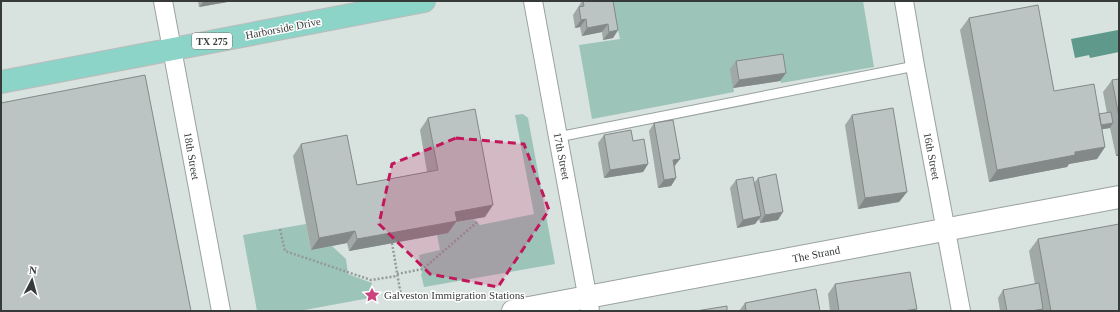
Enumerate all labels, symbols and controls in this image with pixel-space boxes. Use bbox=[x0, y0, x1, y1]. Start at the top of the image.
street label: Harborside Drive bbox=[244, 15, 322, 41]
road number: TX 275 bbox=[192, 33, 232, 49]
street label: 18th Street bbox=[182, 131, 202, 181]
street label: 17th Street bbox=[552, 131, 572, 181]
street label: 16th Street bbox=[922, 131, 942, 181]
street label: The Strand bbox=[791, 243, 841, 265]
north arrow bbox=[12, 260, 52, 300]
text: N bbox=[28, 264, 38, 276]
place icon: Galveston Immigration Stations bbox=[363, 286, 381, 304]
place label: Galveston Immigration Stations bbox=[384, 289, 525, 301]

